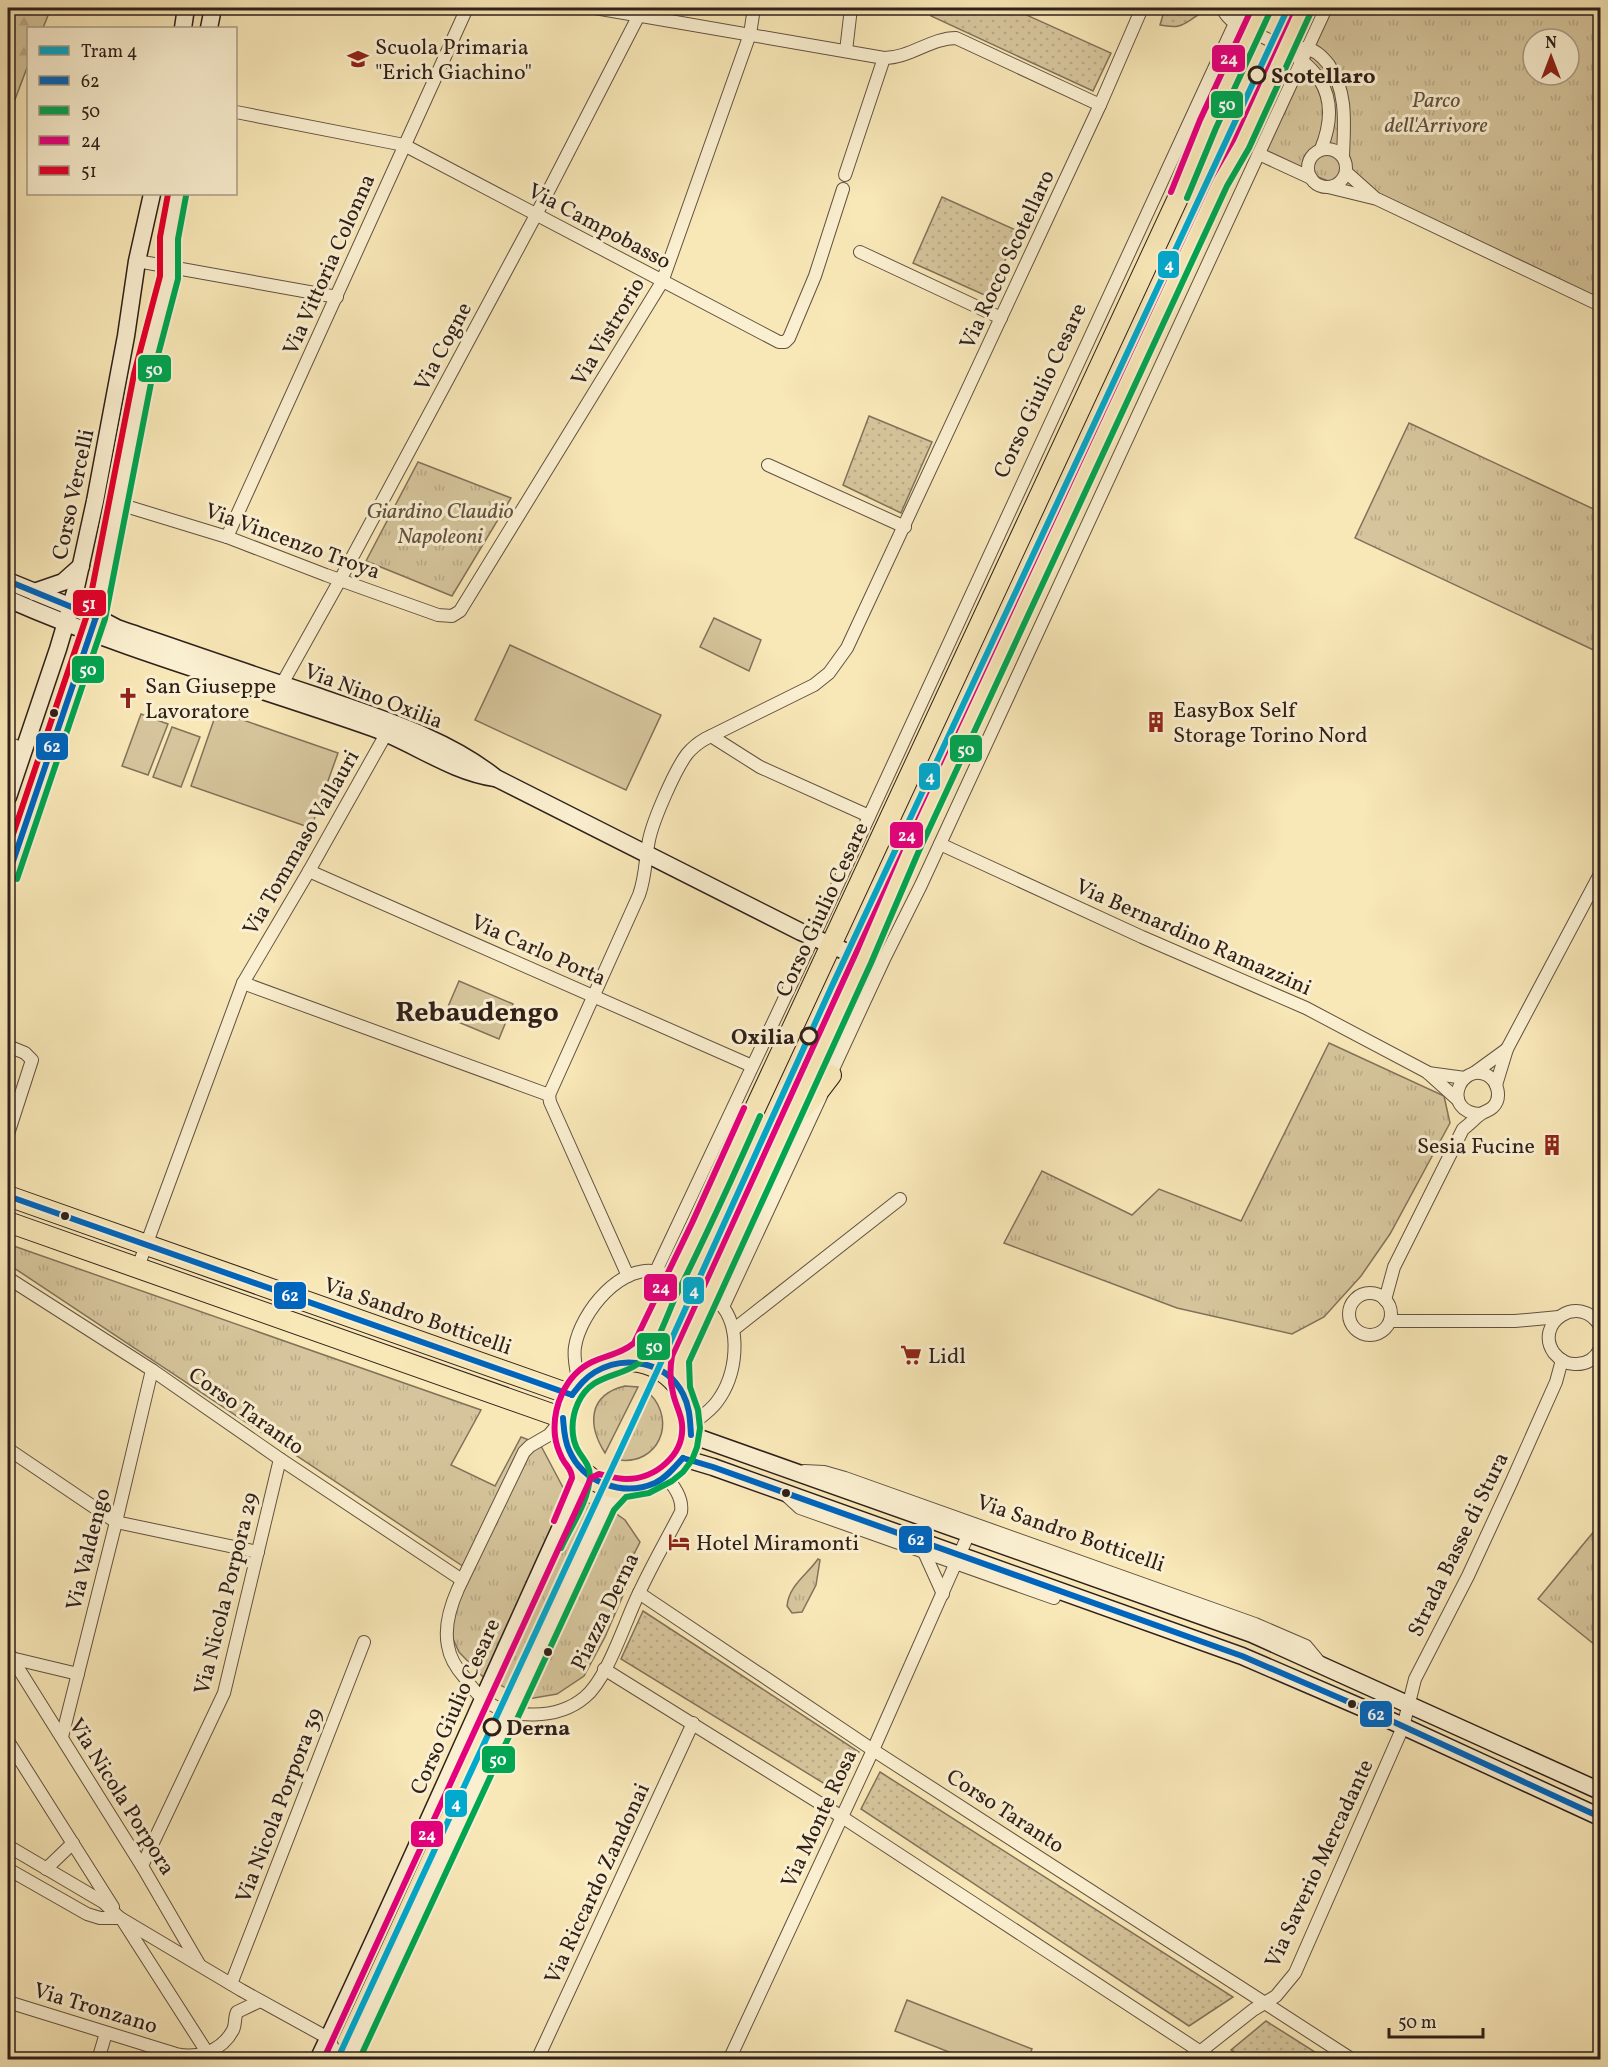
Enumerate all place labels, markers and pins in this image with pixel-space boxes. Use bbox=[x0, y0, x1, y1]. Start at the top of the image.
place label: Scuola Primaria "Erich Giachino" bbox=[375, 33, 532, 89]
school or university icon: Scuola Primaria "Erich Giachino" bbox=[346, 47, 370, 71]
place label: Scotellaro bbox=[1271, 62, 1376, 93]
marker: Scotellaro bbox=[1248, 66, 1266, 84]
place label: San Giuseppe Lavoratore bbox=[145, 672, 276, 728]
church icon: San Giuseppe Lavoratore bbox=[116, 686, 140, 710]
place label: EasyBox Self Storage Torino Nord bbox=[1173, 696, 1368, 752]
unlabelled marker bbox=[48, 707, 60, 719]
building icon: EasyBox Self Storage Torino Nord bbox=[1144, 710, 1168, 734]
place label: Oxilia bbox=[731, 1023, 795, 1054]
marker: Oxilia bbox=[800, 1027, 818, 1045]
place label: Sesia Fucine bbox=[1417, 1132, 1535, 1163]
building icon: Sesia Fucine bbox=[1540, 1133, 1564, 1157]
unlabelled marker bbox=[59, 1210, 71, 1222]
place label: Lidl bbox=[928, 1342, 966, 1373]
supermarket icon: Lidl bbox=[899, 1343, 923, 1367]
unlabelled marker bbox=[780, 1487, 792, 1499]
place label: Hotel Miramonti bbox=[696, 1529, 859, 1560]
hotel icon: Hotel Miramonti bbox=[667, 1530, 691, 1554]
unlabelled marker bbox=[542, 1646, 554, 1658]
unlabelled marker bbox=[1346, 1698, 1358, 1710]
place label: Derna bbox=[506, 1714, 570, 1745]
marker: Derna bbox=[483, 1718, 501, 1736]

